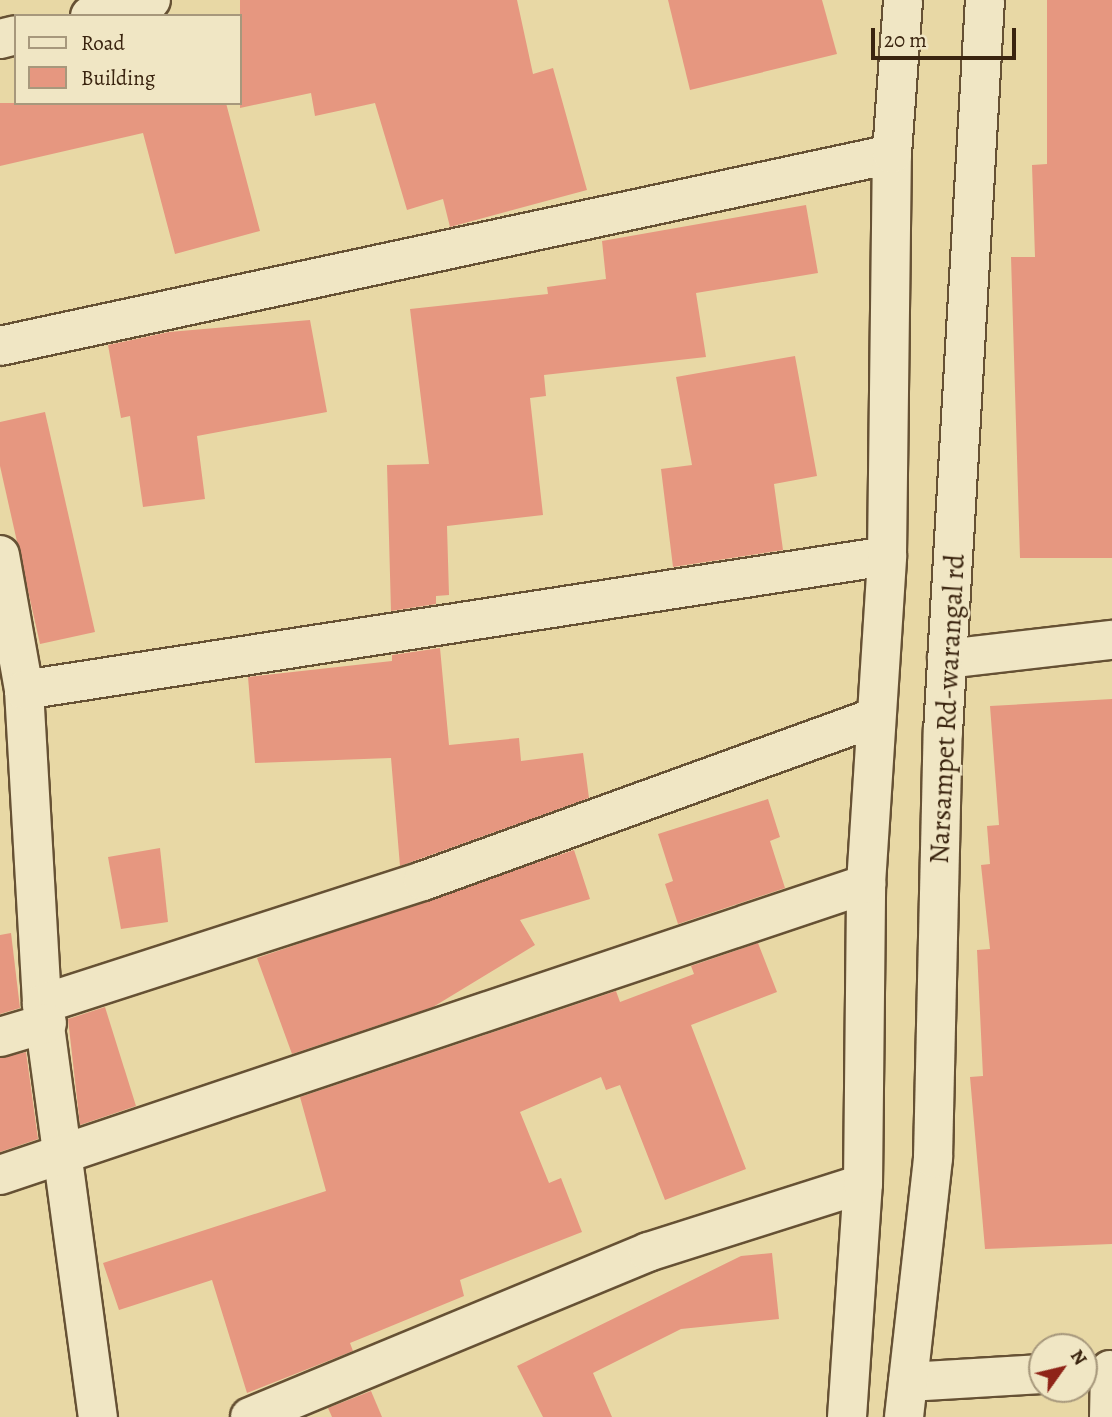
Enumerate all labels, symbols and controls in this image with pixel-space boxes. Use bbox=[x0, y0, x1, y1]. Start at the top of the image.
legend bbox=[14, 14, 242, 105]
scale bar bbox=[874, 14, 1019, 58]
text: 20 m bbox=[884, 26, 927, 54]
text: Road bbox=[81, 29, 125, 57]
text: Building bbox=[81, 64, 155, 92]
street label: Narsampet Rd-warangal rd bbox=[922, 553, 972, 865]
north arrow bbox=[1028, 1333, 1098, 1403]
text: N bbox=[1064, 1344, 1093, 1370]

